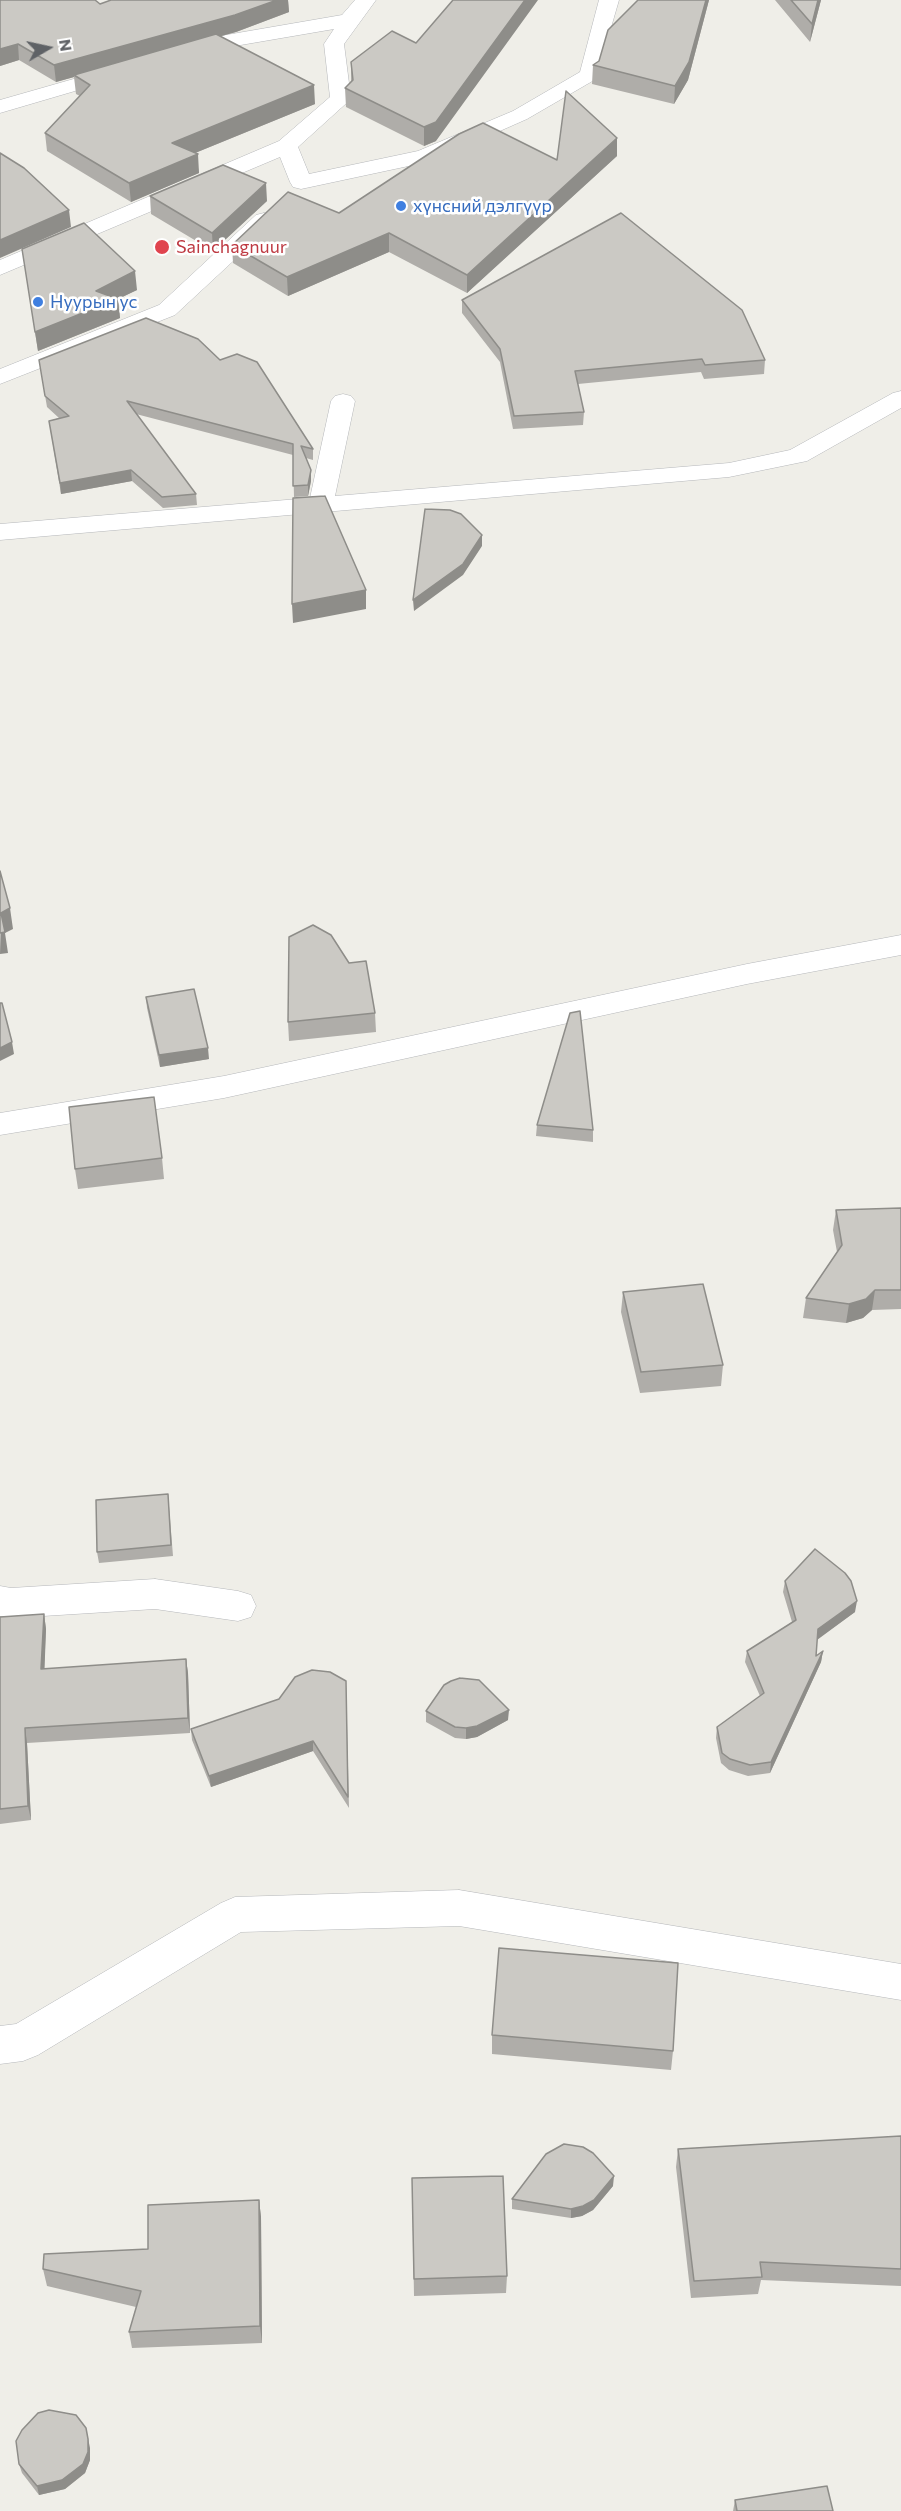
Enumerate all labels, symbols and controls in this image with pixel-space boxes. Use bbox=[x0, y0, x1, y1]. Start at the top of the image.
north arrow bbox=[18, 18, 78, 78]
text: N bbox=[56, 38, 77, 53]
place label: хүнсний дэлгүүр bbox=[413, 195, 552, 217]
marker: хүнсний дэлгүүр bbox=[394, 199, 408, 213]
place label: Sainchagnuur bbox=[176, 236, 287, 258]
marker: Sainchagnuur bbox=[153, 238, 171, 256]
place label: Нуурын ус bbox=[50, 291, 137, 313]
marker: Нуурын ус bbox=[31, 295, 45, 309]

